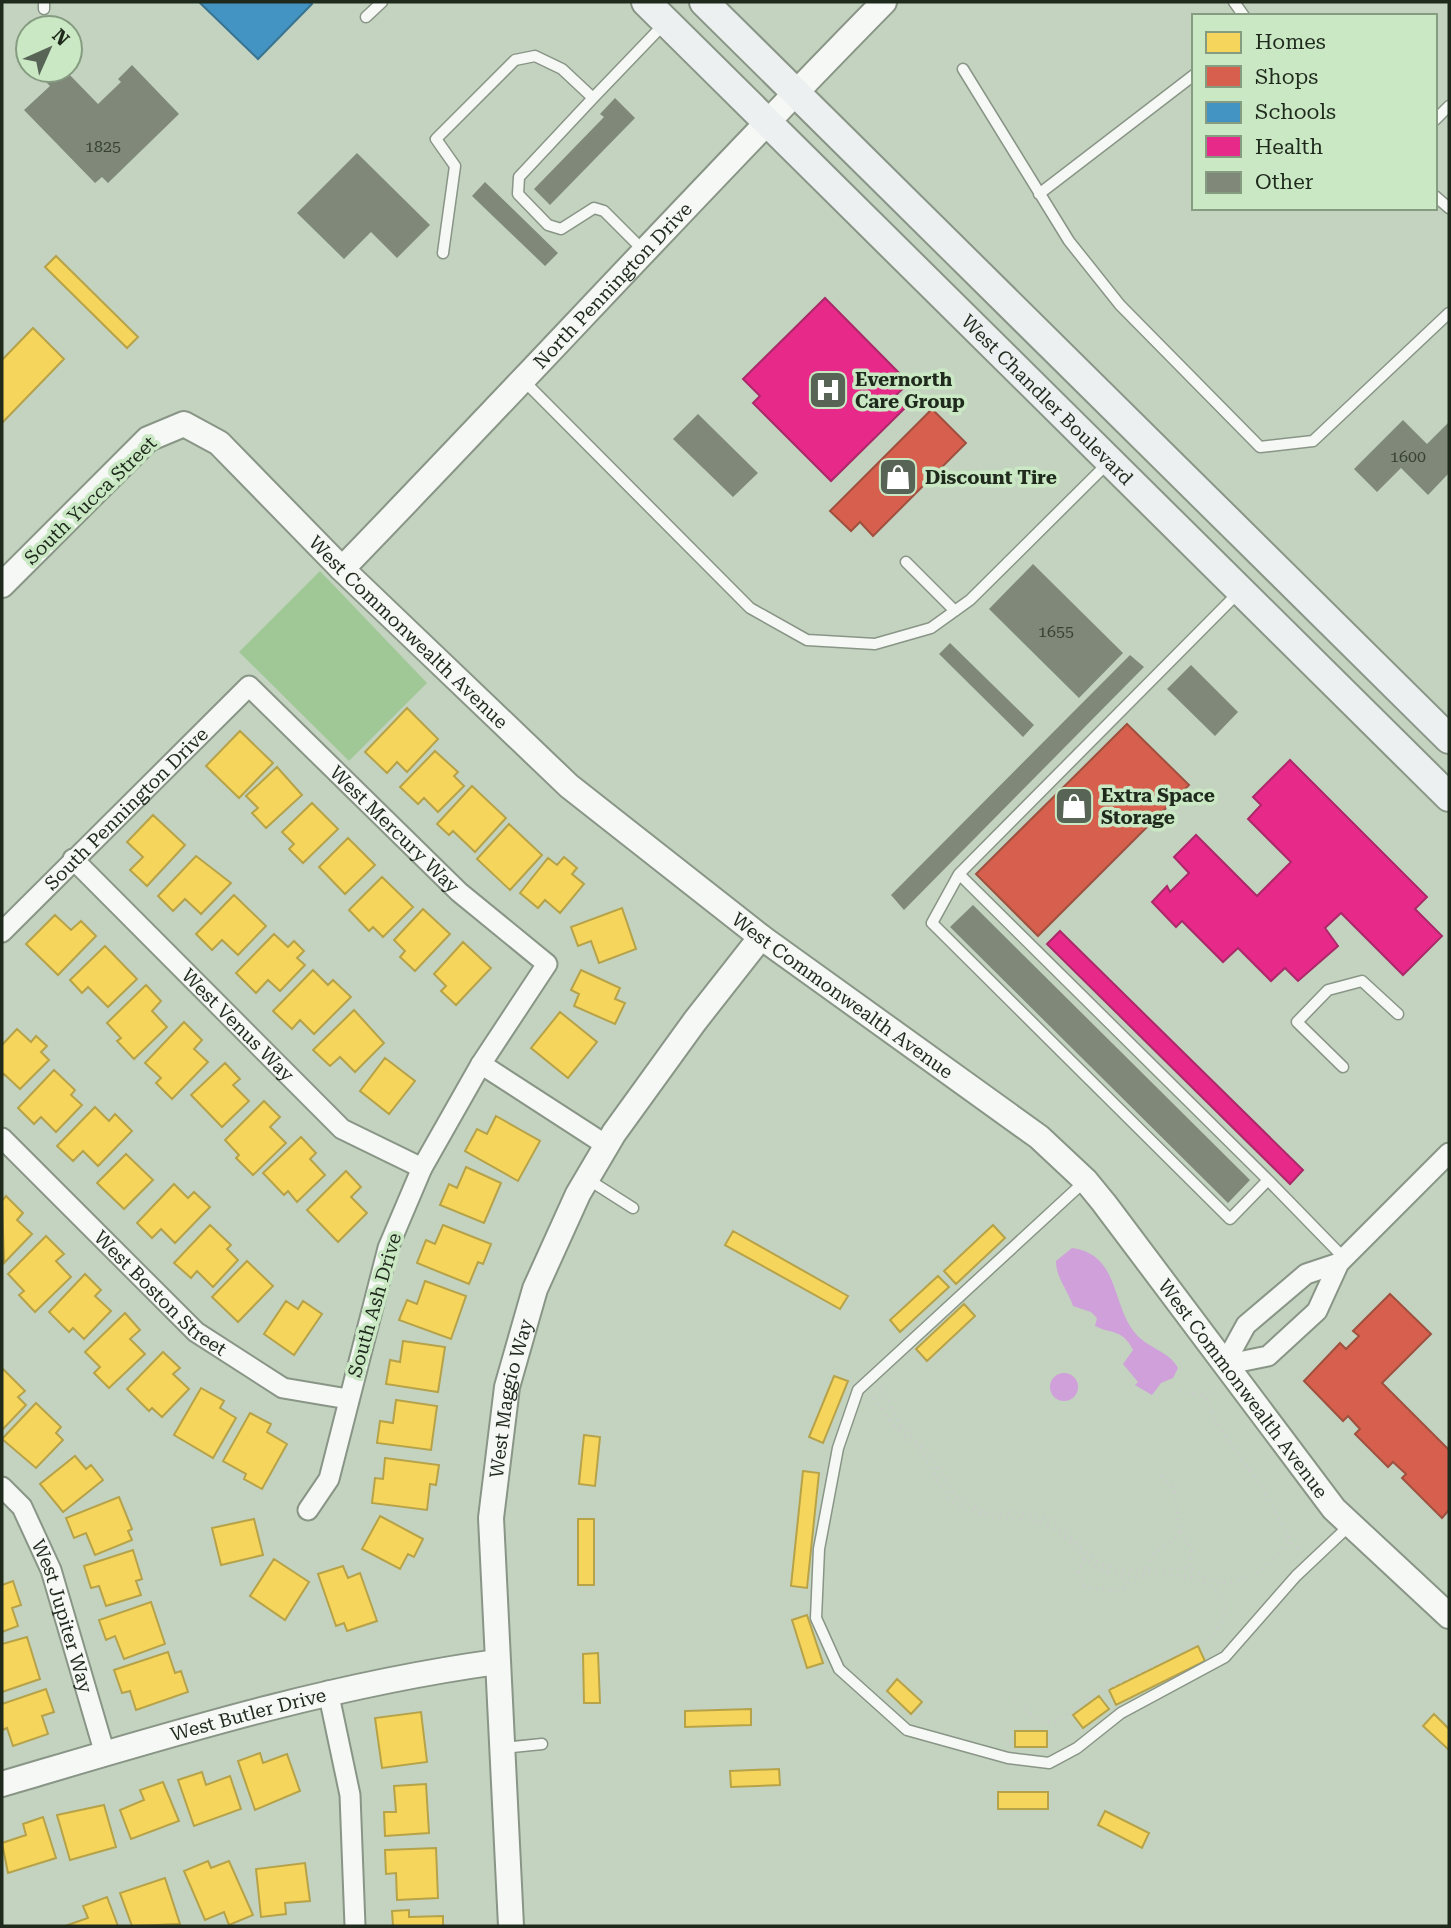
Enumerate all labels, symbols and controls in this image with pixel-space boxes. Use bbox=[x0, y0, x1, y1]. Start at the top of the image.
north arrow bbox=[14, 14, 84, 84]
legend bbox=[1192, 14, 1437, 210]
text: N bbox=[47, 24, 74, 51]
text: Homes bbox=[1255, 30, 1326, 54]
text: Shops bbox=[1255, 65, 1318, 89]
text: Schools bbox=[1255, 100, 1336, 124]
text: Health bbox=[1255, 135, 1323, 159]
house number: 1825 bbox=[85, 137, 121, 156]
text: Other bbox=[1255, 170, 1314, 194]
street label: North Pennington Drive bbox=[529, 198, 697, 373]
street label: West Chandler Boulevard bbox=[956, 310, 1138, 490]
place label: Evernorth Care Group bbox=[855, 368, 965, 413]
hospital icon: Evernorth Care Group bbox=[807, 369, 849, 411]
street label: South Yucca Street bbox=[20, 431, 161, 569]
house number: 1600 bbox=[1390, 447, 1426, 466]
shop icon: Discount Tire bbox=[877, 456, 919, 498]
place label: Discount Tire bbox=[925, 466, 1057, 489]
street label: West Commonwealth Avenue bbox=[304, 531, 513, 734]
house number: 1655 bbox=[1038, 622, 1074, 641]
street label: South Pennington Drive bbox=[40, 723, 213, 895]
street label: West Mercury Way bbox=[325, 761, 465, 899]
place label: Extra Space Storage bbox=[1101, 784, 1215, 829]
shop icon: Extra Space Storage bbox=[1053, 785, 1095, 827]
street label: West Commonwealth Avenue bbox=[727, 908, 958, 1084]
street label: West Venus Way bbox=[177, 964, 299, 1087]
street label: West Boston Street bbox=[89, 1226, 231, 1361]
street label: South Ash Drive bbox=[343, 1230, 406, 1380]
street label: West Commonwealth Avenue bbox=[1153, 1275, 1333, 1503]
street label: West Maggio Way bbox=[485, 1315, 538, 1479]
street label: West Jupiter Way bbox=[26, 1536, 98, 1696]
street label: West Butler Drive bbox=[168, 1683, 328, 1746]

